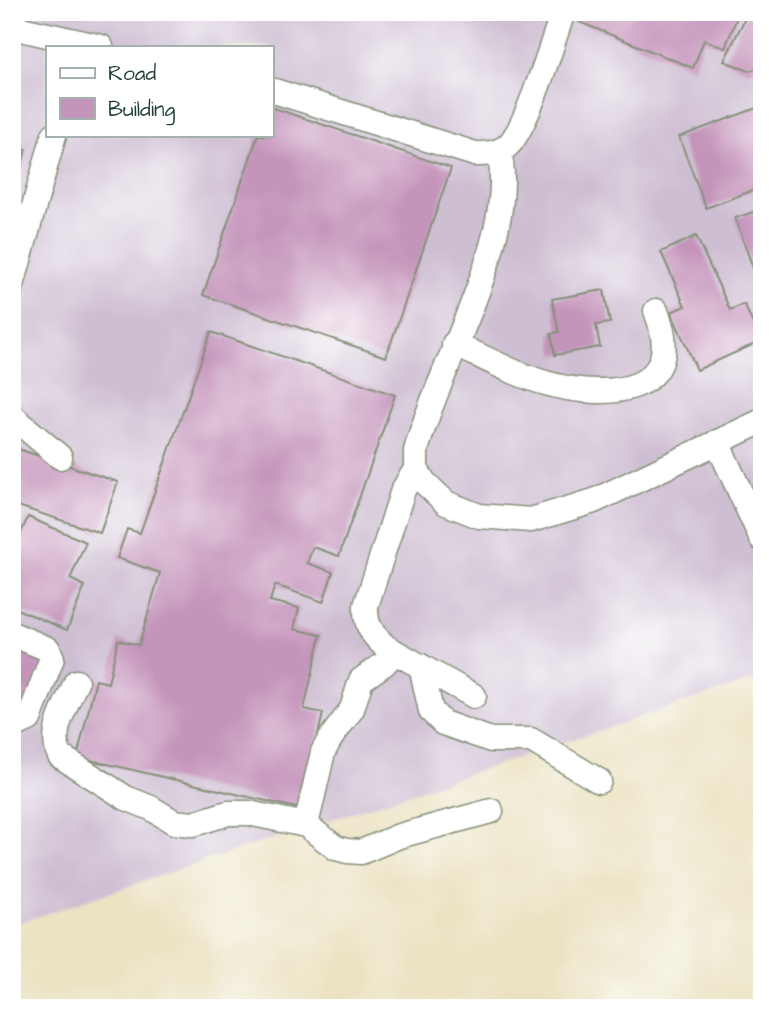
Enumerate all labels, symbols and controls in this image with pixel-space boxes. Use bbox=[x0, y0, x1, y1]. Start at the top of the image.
legend bbox=[46, 46, 273, 136]
text: Road bbox=[108, 59, 156, 88]
text: Building bbox=[108, 95, 176, 126]

